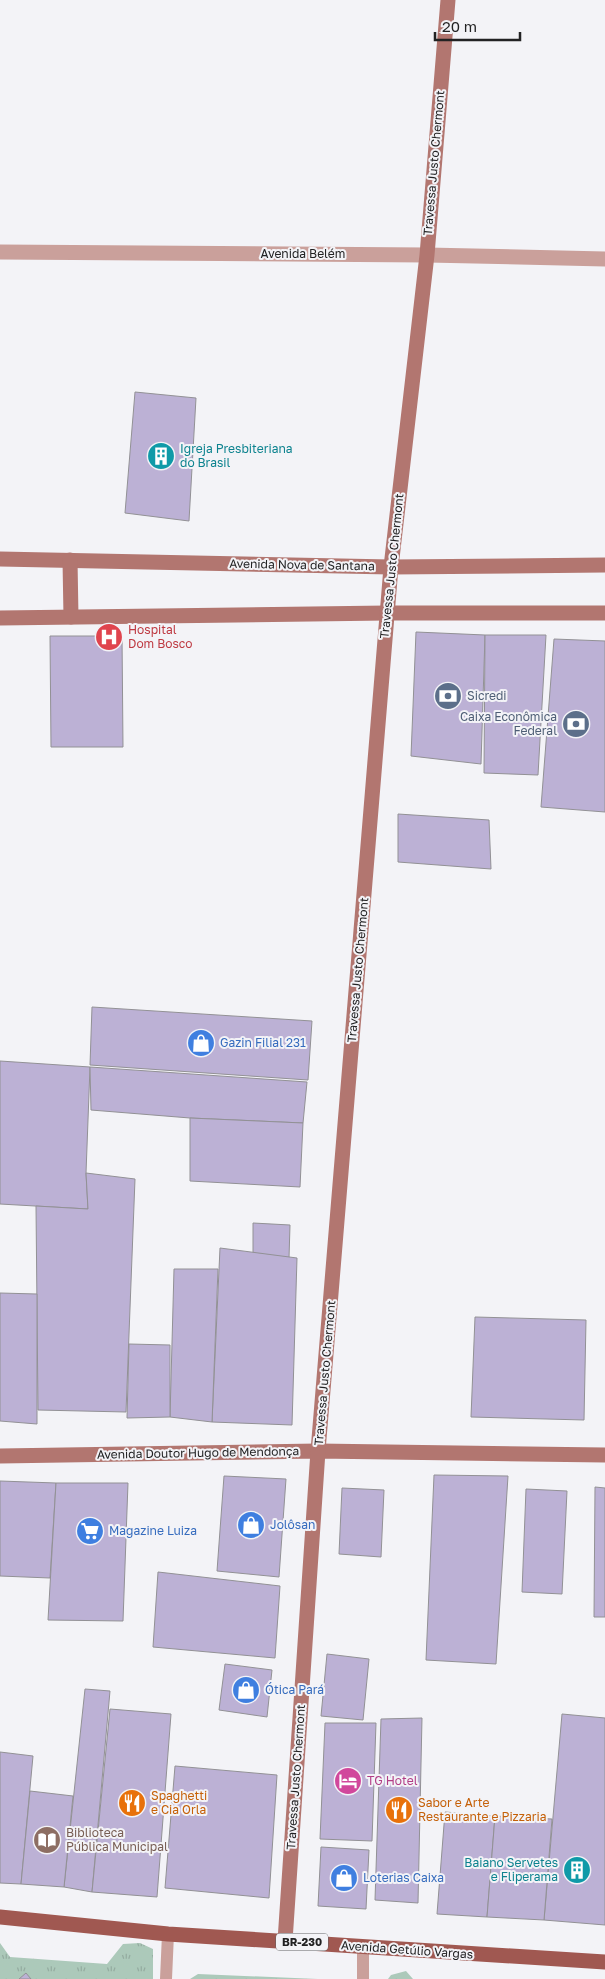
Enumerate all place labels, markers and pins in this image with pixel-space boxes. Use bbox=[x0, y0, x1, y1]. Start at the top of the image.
building icon: Igreja Presbiteriana do Brasil bbox=[146, 441, 176, 471]
place label: Igreja Presbiteriana do Brasil bbox=[180, 441, 293, 470]
hospital icon: Hospital Dom Bosco bbox=[94, 622, 124, 652]
place label: Hospital Dom Bosco bbox=[128, 622, 193, 651]
bank icon: Sicredi bbox=[433, 681, 463, 711]
place label: Sicredi bbox=[467, 688, 507, 703]
place label: Caixa Econômica Federal bbox=[460, 709, 557, 738]
bank icon: Caixa Econômica Federal bbox=[561, 709, 591, 739]
shop icon: Gazin Filial 231 bbox=[186, 1028, 216, 1058]
place label: Gazin Filial 231 bbox=[220, 1035, 306, 1050]
shop icon: Jolôsan bbox=[236, 1510, 266, 1540]
supermarket icon: Magazine Luiza bbox=[75, 1516, 105, 1546]
place label: Jolôsan bbox=[270, 1517, 315, 1532]
place label: Magazine Luiza bbox=[109, 1523, 197, 1538]
shop icon: Ótica Pará bbox=[231, 1675, 261, 1705]
place label: Ótica Pará bbox=[265, 1682, 324, 1697]
hotel icon: TG Hotel bbox=[333, 1766, 363, 1796]
place label: TG Hotel bbox=[367, 1773, 418, 1788]
restaurant icon: Spaghetti e Cia Orla bbox=[117, 1788, 147, 1818]
place label: Spaghetti e Cia Orla bbox=[151, 1788, 207, 1817]
restaurant icon: Sabor e Arte Restaurante e Pizzaria bbox=[384, 1795, 414, 1825]
place label: Sabor e Arte Restaurante e Pizzaria bbox=[418, 1795, 546, 1824]
library icon: Biblioteca Pública Municipal bbox=[32, 1825, 62, 1855]
place label: Biblioteca Pública Municipal bbox=[66, 1825, 168, 1854]
place label: Baiano Servetes e Fliperama bbox=[464, 1855, 558, 1884]
building icon: Baiano Servetes e Fliperama bbox=[562, 1855, 592, 1885]
shop icon: Loterias Caixa bbox=[329, 1863, 359, 1893]
place label: Loterias Caixa bbox=[363, 1870, 444, 1885]

